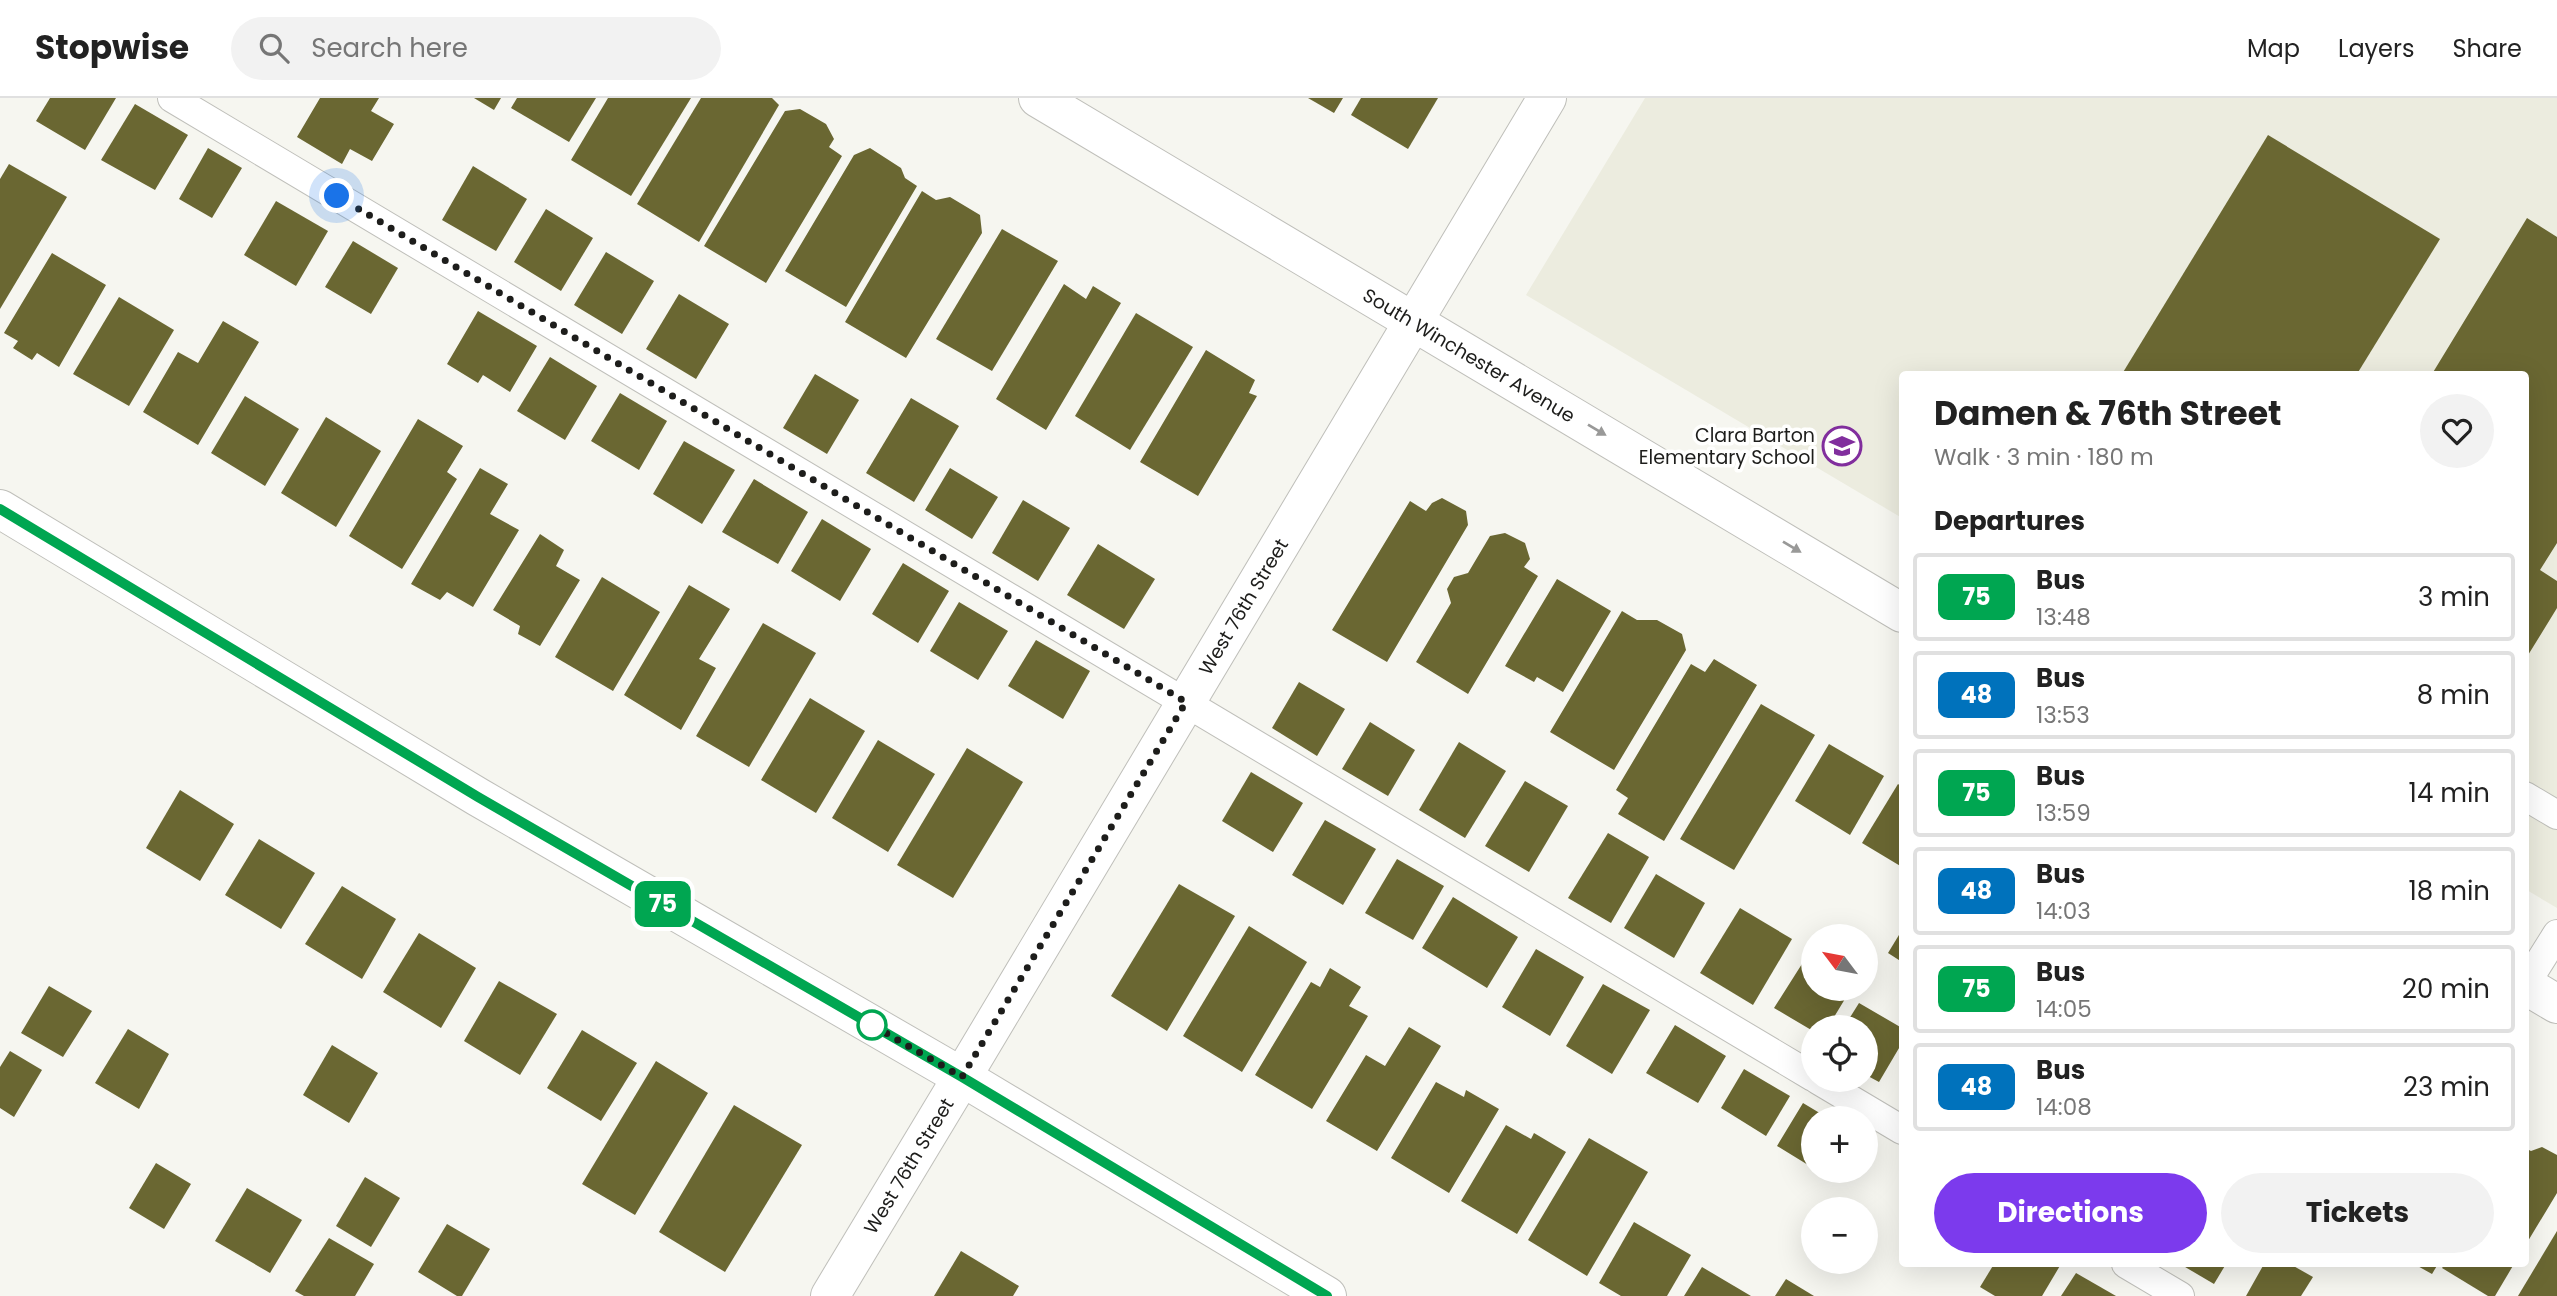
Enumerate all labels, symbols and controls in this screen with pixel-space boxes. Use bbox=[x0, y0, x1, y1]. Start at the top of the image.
search box bbox=[231, 17, 721, 80]
text: Stopwise bbox=[35, 24, 189, 71]
icon: search bbox=[255, 29, 293, 67]
text: Search here bbox=[311, 30, 468, 66]
text: Map bbox=[2247, 32, 2300, 65]
text: Layers bbox=[2338, 32, 2414, 65]
text: Share bbox=[2452, 32, 2522, 65]
your location bbox=[319, 178, 354, 213]
street label: South Winchester Avenue bbox=[1358, 281, 1580, 429]
text: Damen & 76th Street bbox=[1934, 390, 2281, 437]
button: heart bbox=[2420, 394, 2494, 468]
place label: Clara Barton Elementary School bbox=[1639, 422, 1815, 471]
one-way arrow bbox=[1587, 424, 1606, 436]
school or university icon: Clara Barton Elementary School bbox=[1821, 425, 1863, 467]
text: Walk · 3 min · 180 m bbox=[1934, 441, 2154, 473]
text: Departures bbox=[1934, 503, 2085, 539]
street label: West 76th Street bbox=[1192, 533, 1294, 680]
one-way arrow bbox=[1783, 541, 1802, 553]
text: Bus bbox=[2036, 562, 2085, 598]
text: 3 min bbox=[2418, 579, 2490, 615]
text: 75 bbox=[1962, 580, 1991, 613]
text: 13:48 bbox=[2036, 601, 2091, 633]
text: Bus bbox=[2036, 660, 2085, 696]
text: 8 min bbox=[2417, 677, 2490, 713]
text: 48 bbox=[1961, 678, 1992, 711]
text: 13:53 bbox=[2036, 699, 2090, 731]
text: Bus bbox=[2036, 758, 2085, 794]
text: 14 min bbox=[2409, 775, 2490, 811]
text: 75 bbox=[1962, 776, 1991, 809]
text: 13:59 bbox=[2036, 797, 2091, 829]
text: Bus bbox=[2036, 856, 2085, 892]
text: 18 min bbox=[2409, 873, 2490, 909]
text: 48 bbox=[1961, 874, 1992, 907]
line badge: 75 bbox=[632, 881, 694, 927]
text: 75 bbox=[649, 887, 677, 920]
text: 14:03 bbox=[2036, 895, 2091, 927]
north arrow bbox=[1801, 924, 1878, 1001]
map controls bbox=[1801, 924, 1878, 1274]
text: Bus bbox=[2036, 954, 2085, 990]
text: 20 min bbox=[2402, 971, 2490, 1007]
text: 75 bbox=[1962, 972, 1991, 1005]
text: 14:05 bbox=[2036, 993, 2092, 1025]
unlabelled marker bbox=[857, 1010, 887, 1040]
button: locate bbox=[1801, 1015, 1878, 1092]
text: Bus bbox=[2036, 1052, 2085, 1088]
text: 23 min bbox=[2403, 1069, 2490, 1105]
text: 48 bbox=[1961, 1070, 1992, 1103]
text: 14:08 bbox=[2036, 1091, 2092, 1123]
street label: West 76th Street bbox=[857, 1093, 960, 1239]
button: + bbox=[1801, 1106, 1878, 1183]
button: Directions bbox=[1934, 1173, 2207, 1253]
button: Tickets bbox=[2221, 1173, 2494, 1253]
button: − bbox=[1801, 1197, 1878, 1274]

